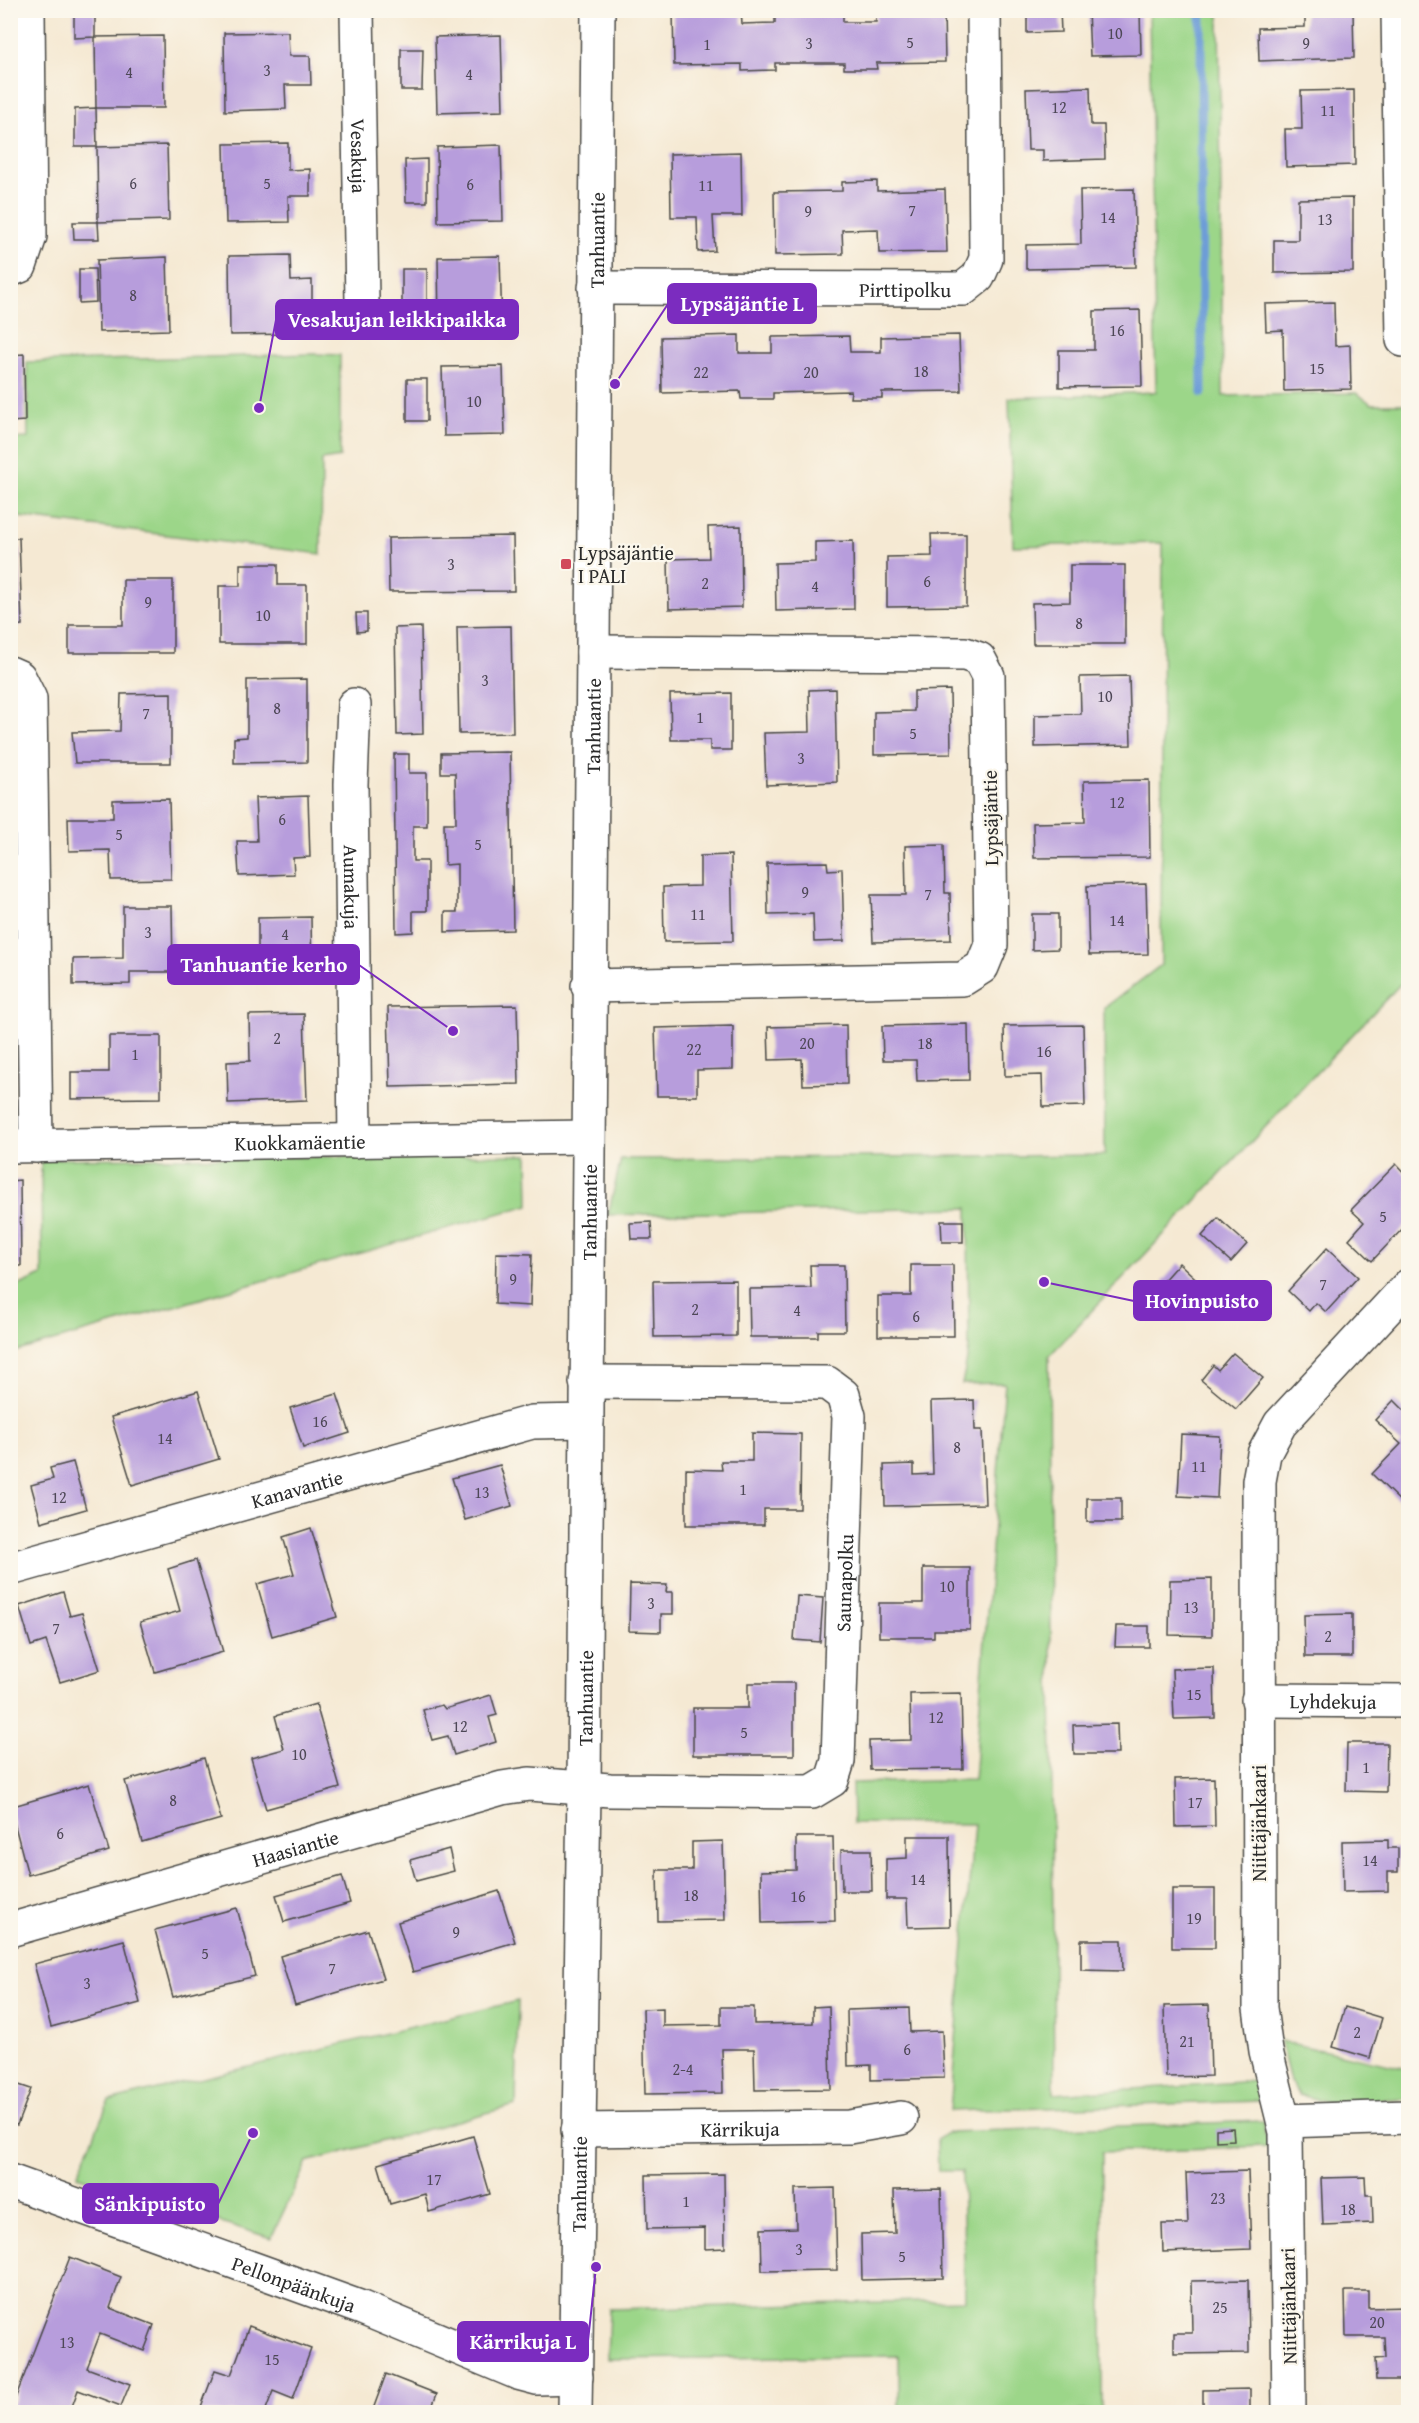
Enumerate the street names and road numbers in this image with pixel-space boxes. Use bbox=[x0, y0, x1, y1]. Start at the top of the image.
street label: Vesakuja bbox=[344, 118, 375, 194]
street label: Tanhuantie bbox=[581, 192, 611, 288]
street label: Pirttipolku bbox=[859, 274, 951, 303]
street label: Tanhuantie bbox=[577, 678, 607, 774]
street label: Lypsäjäntie bbox=[975, 770, 1005, 866]
street label: Aumakuja bbox=[337, 844, 367, 930]
street label: Kuokkamäentie bbox=[234, 1126, 366, 1157]
street label: Tanhuantie bbox=[574, 1164, 603, 1260]
street label: Kanavantie bbox=[248, 1462, 346, 1515]
street label: Saunapolku bbox=[828, 1533, 860, 1633]
street label: Tanhuantie bbox=[570, 1650, 600, 1746]
street label: Lyhdekuja bbox=[1289, 1686, 1377, 1715]
street label: Niittäjänkaari bbox=[1244, 1764, 1273, 1881]
street label: Haasiantie bbox=[249, 1821, 342, 1874]
street label: Kärrikuja bbox=[700, 2113, 780, 2143]
street label: Tanhuantie bbox=[563, 2136, 593, 2232]
street label: Niittäjänkaari bbox=[1272, 2247, 1304, 2365]
street label: Pellonpäänkuja bbox=[228, 2248, 360, 2319]

